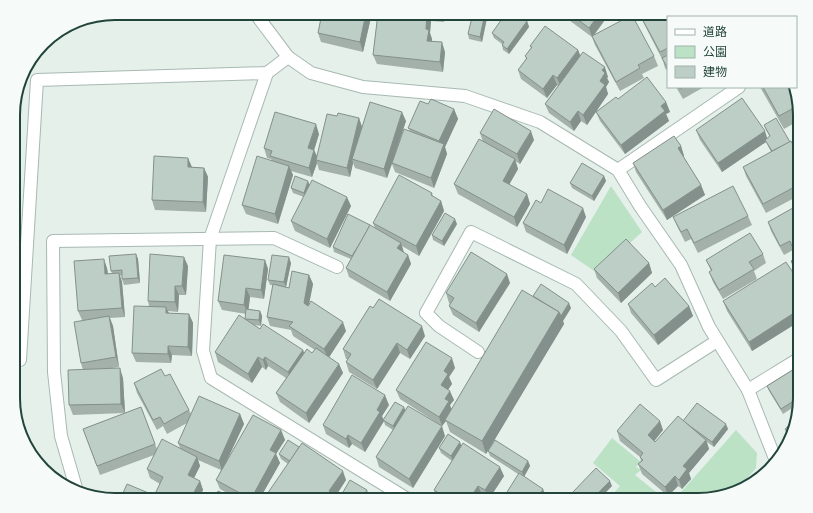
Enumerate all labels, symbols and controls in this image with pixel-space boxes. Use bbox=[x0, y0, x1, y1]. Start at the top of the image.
legend bbox=[667, 16, 797, 88]
text: 道路 bbox=[703, 24, 727, 40]
text: 公園 bbox=[703, 44, 727, 60]
text: 建物 bbox=[703, 64, 727, 80]

